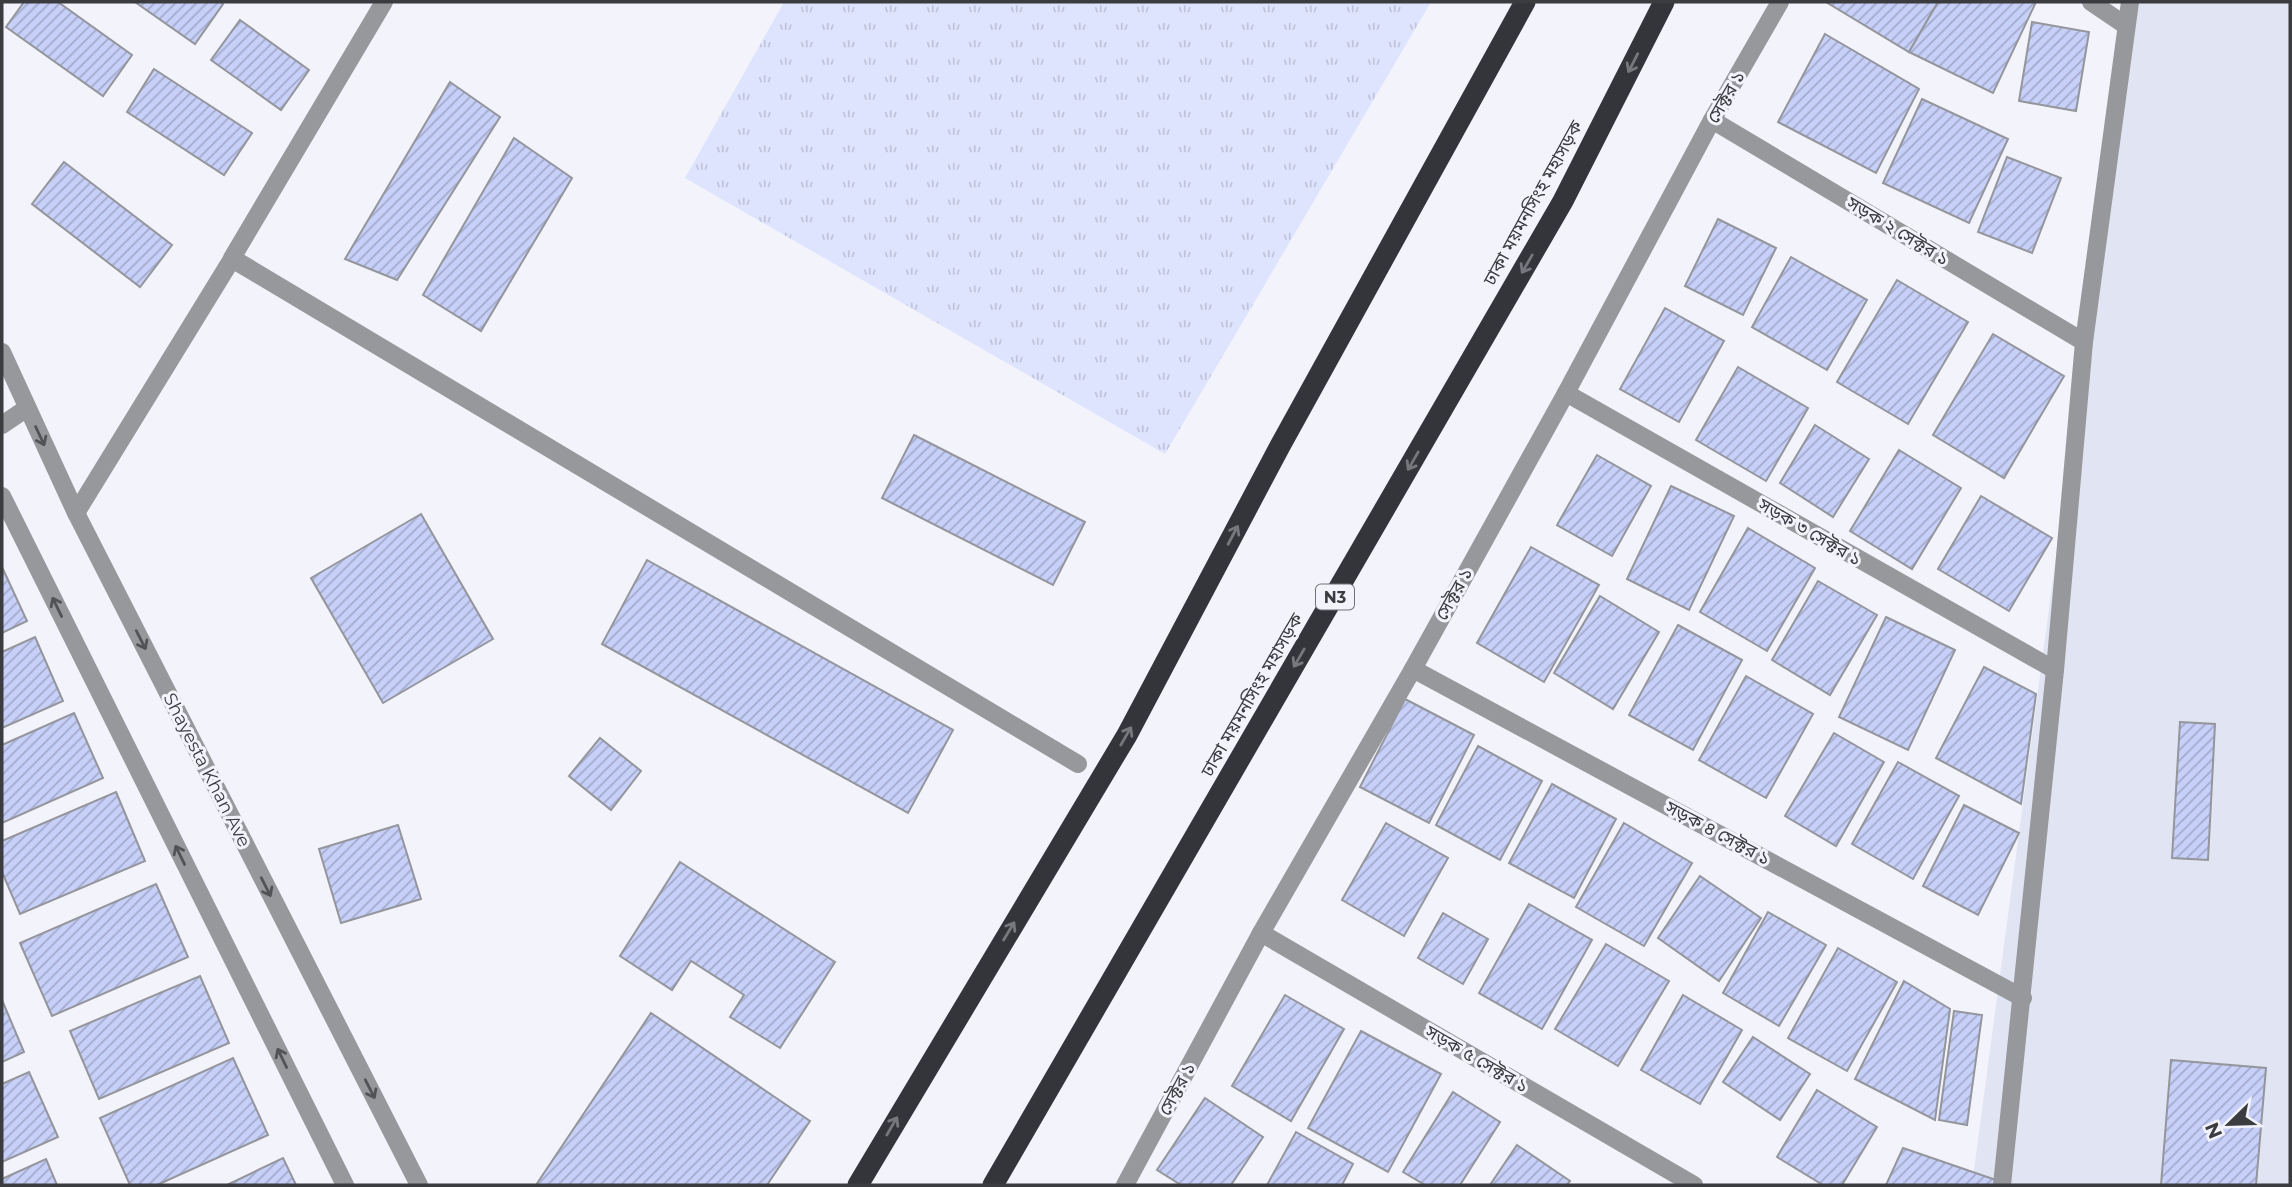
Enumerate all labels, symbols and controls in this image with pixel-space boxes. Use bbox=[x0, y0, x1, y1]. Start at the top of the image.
one-way arrow bbox=[1626, 52, 1639, 73]
street label: সেক্টর ১ bbox=[1702, 67, 1750, 127]
street label: ঢাকা ময়মনসিংহ মহাসড়ক bbox=[1478, 116, 1588, 290]
street label: সড়ক ২ সেক্টর ১ bbox=[1842, 191, 1953, 270]
one-way arrow bbox=[1520, 253, 1533, 274]
one-way arrow bbox=[34, 425, 48, 446]
one-way arrow bbox=[1406, 450, 1419, 471]
street label: সড়ক ৩ সেক্টর ১ bbox=[1754, 493, 1866, 570]
one-way arrow bbox=[1227, 525, 1240, 546]
street label: সেক্টর ১ bbox=[1431, 564, 1477, 624]
road number: N3 bbox=[1316, 584, 1354, 610]
one-way arrow bbox=[50, 597, 63, 618]
street label: ঢাকা ময়মনসিংহ মহাসড়ক bbox=[1196, 609, 1308, 781]
one-way arrow bbox=[134, 629, 148, 650]
one-way arrow bbox=[1292, 647, 1306, 667]
street label: Shayesta Khan Ave bbox=[159, 689, 255, 851]
one-way arrow bbox=[1120, 726, 1133, 747]
street label: সড়ক ৪ সেক্টর ১ bbox=[1661, 796, 1774, 870]
one-way arrow bbox=[173, 845, 187, 866]
one-way arrow bbox=[260, 876, 274, 897]
one-way arrow bbox=[1002, 921, 1016, 941]
street label: সড়ক ৫ সেক্টর ১ bbox=[1421, 1020, 1533, 1097]
one-way arrow bbox=[274, 1048, 288, 1069]
street label: সেক্টর ১ bbox=[1154, 1059, 1200, 1119]
one-way arrow bbox=[363, 1078, 377, 1099]
north arrow bbox=[2194, 1089, 2264, 1159]
one-way arrow bbox=[885, 1117, 899, 1137]
text: N bbox=[2200, 1119, 2227, 1142]

